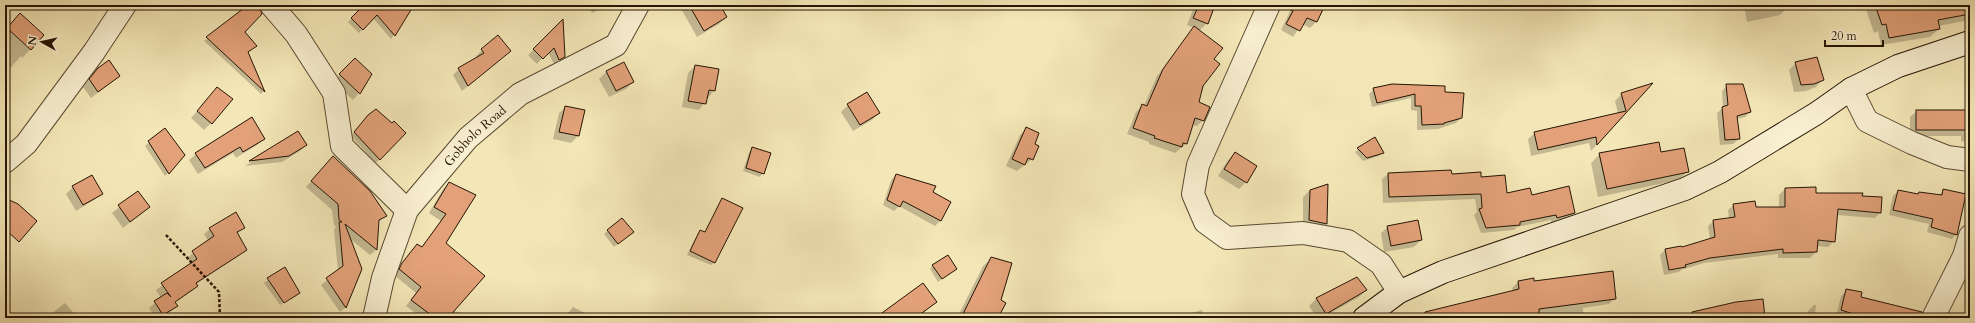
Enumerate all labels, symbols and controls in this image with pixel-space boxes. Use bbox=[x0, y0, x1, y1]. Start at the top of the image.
north arrow bbox=[22, 22, 62, 62]
scale bar bbox=[1825, 22, 1883, 48]
text: 20 m bbox=[1831, 28, 1858, 44]
text: N bbox=[25, 34, 41, 46]
street label: Gobholo Road bbox=[440, 101, 510, 170]

